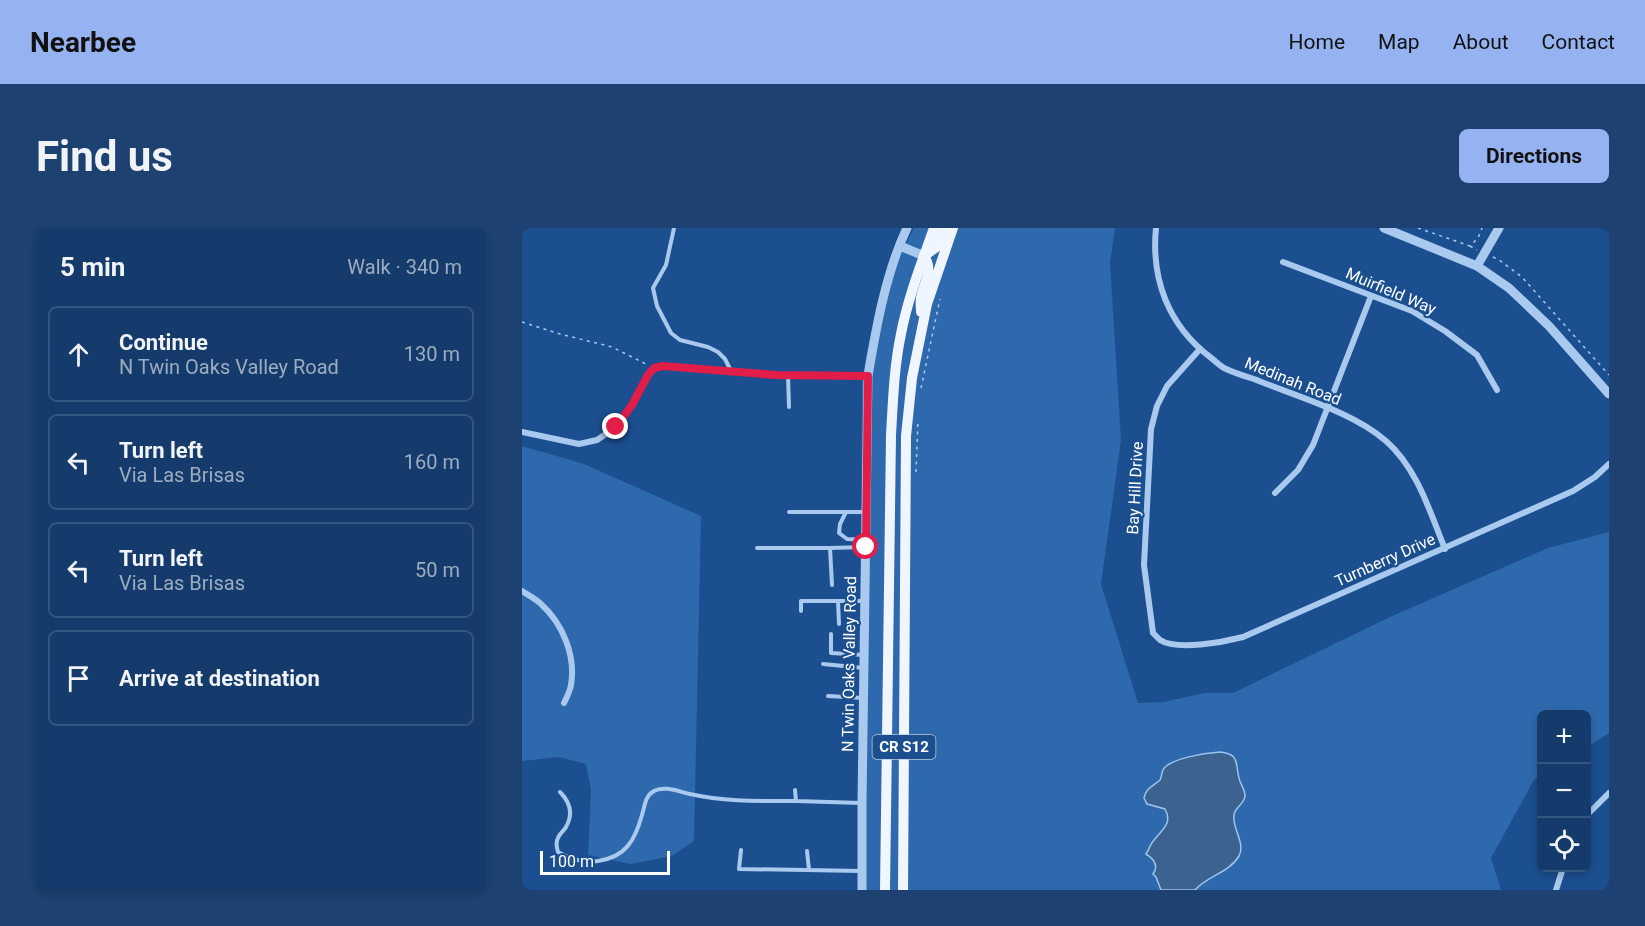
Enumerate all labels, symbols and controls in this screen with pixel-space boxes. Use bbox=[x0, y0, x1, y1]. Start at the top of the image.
text: Nearbee bbox=[30, 26, 136, 59]
text: Home bbox=[1289, 30, 1345, 54]
text: Map bbox=[1378, 30, 1420, 54]
text: About bbox=[1453, 30, 1509, 54]
text: Contact bbox=[1542, 30, 1615, 54]
button: Directions bbox=[1459, 129, 1609, 183]
text: Find us bbox=[36, 132, 173, 181]
text: 5 min bbox=[60, 252, 125, 282]
text: Walk · 340 m bbox=[347, 255, 462, 279]
street label: Muirfield Way bbox=[1343, 263, 1439, 319]
text: Continue bbox=[119, 330, 208, 355]
icon: ahead bbox=[62, 338, 95, 371]
text: 130 m bbox=[404, 342, 460, 366]
street label: Medinah Road bbox=[1242, 353, 1344, 409]
text: N Twin Oaks Valley Road bbox=[119, 355, 339, 379]
route end bbox=[602, 413, 628, 439]
text: Turn left bbox=[119, 438, 203, 463]
street label: Bay Hill Drive bbox=[1123, 441, 1147, 535]
icon: left bbox=[62, 446, 95, 479]
text: 160 m bbox=[404, 450, 460, 474]
text: Via Las Brisas bbox=[119, 463, 245, 487]
street label: Turnberry Drive bbox=[1332, 529, 1438, 591]
route start bbox=[852, 533, 878, 559]
text: Turn left bbox=[119, 546, 203, 571]
icon: left bbox=[62, 554, 95, 587]
text: 50 m bbox=[415, 558, 460, 582]
text: Via Las Brisas bbox=[119, 571, 245, 595]
street label: N Twin Oaks Valley Road bbox=[838, 576, 860, 752]
icon: arrive bbox=[62, 662, 95, 695]
text: Arrive at destination bbox=[119, 666, 320, 691]
map controls bbox=[1537, 710, 1591, 872]
button: + bbox=[1537, 710, 1591, 764]
road number: CR S12 bbox=[872, 735, 935, 759]
button: − bbox=[1537, 764, 1591, 818]
button: locate bbox=[1537, 818, 1591, 872]
scale bar bbox=[540, 848, 670, 876]
text: 100 m bbox=[549, 852, 594, 871]

